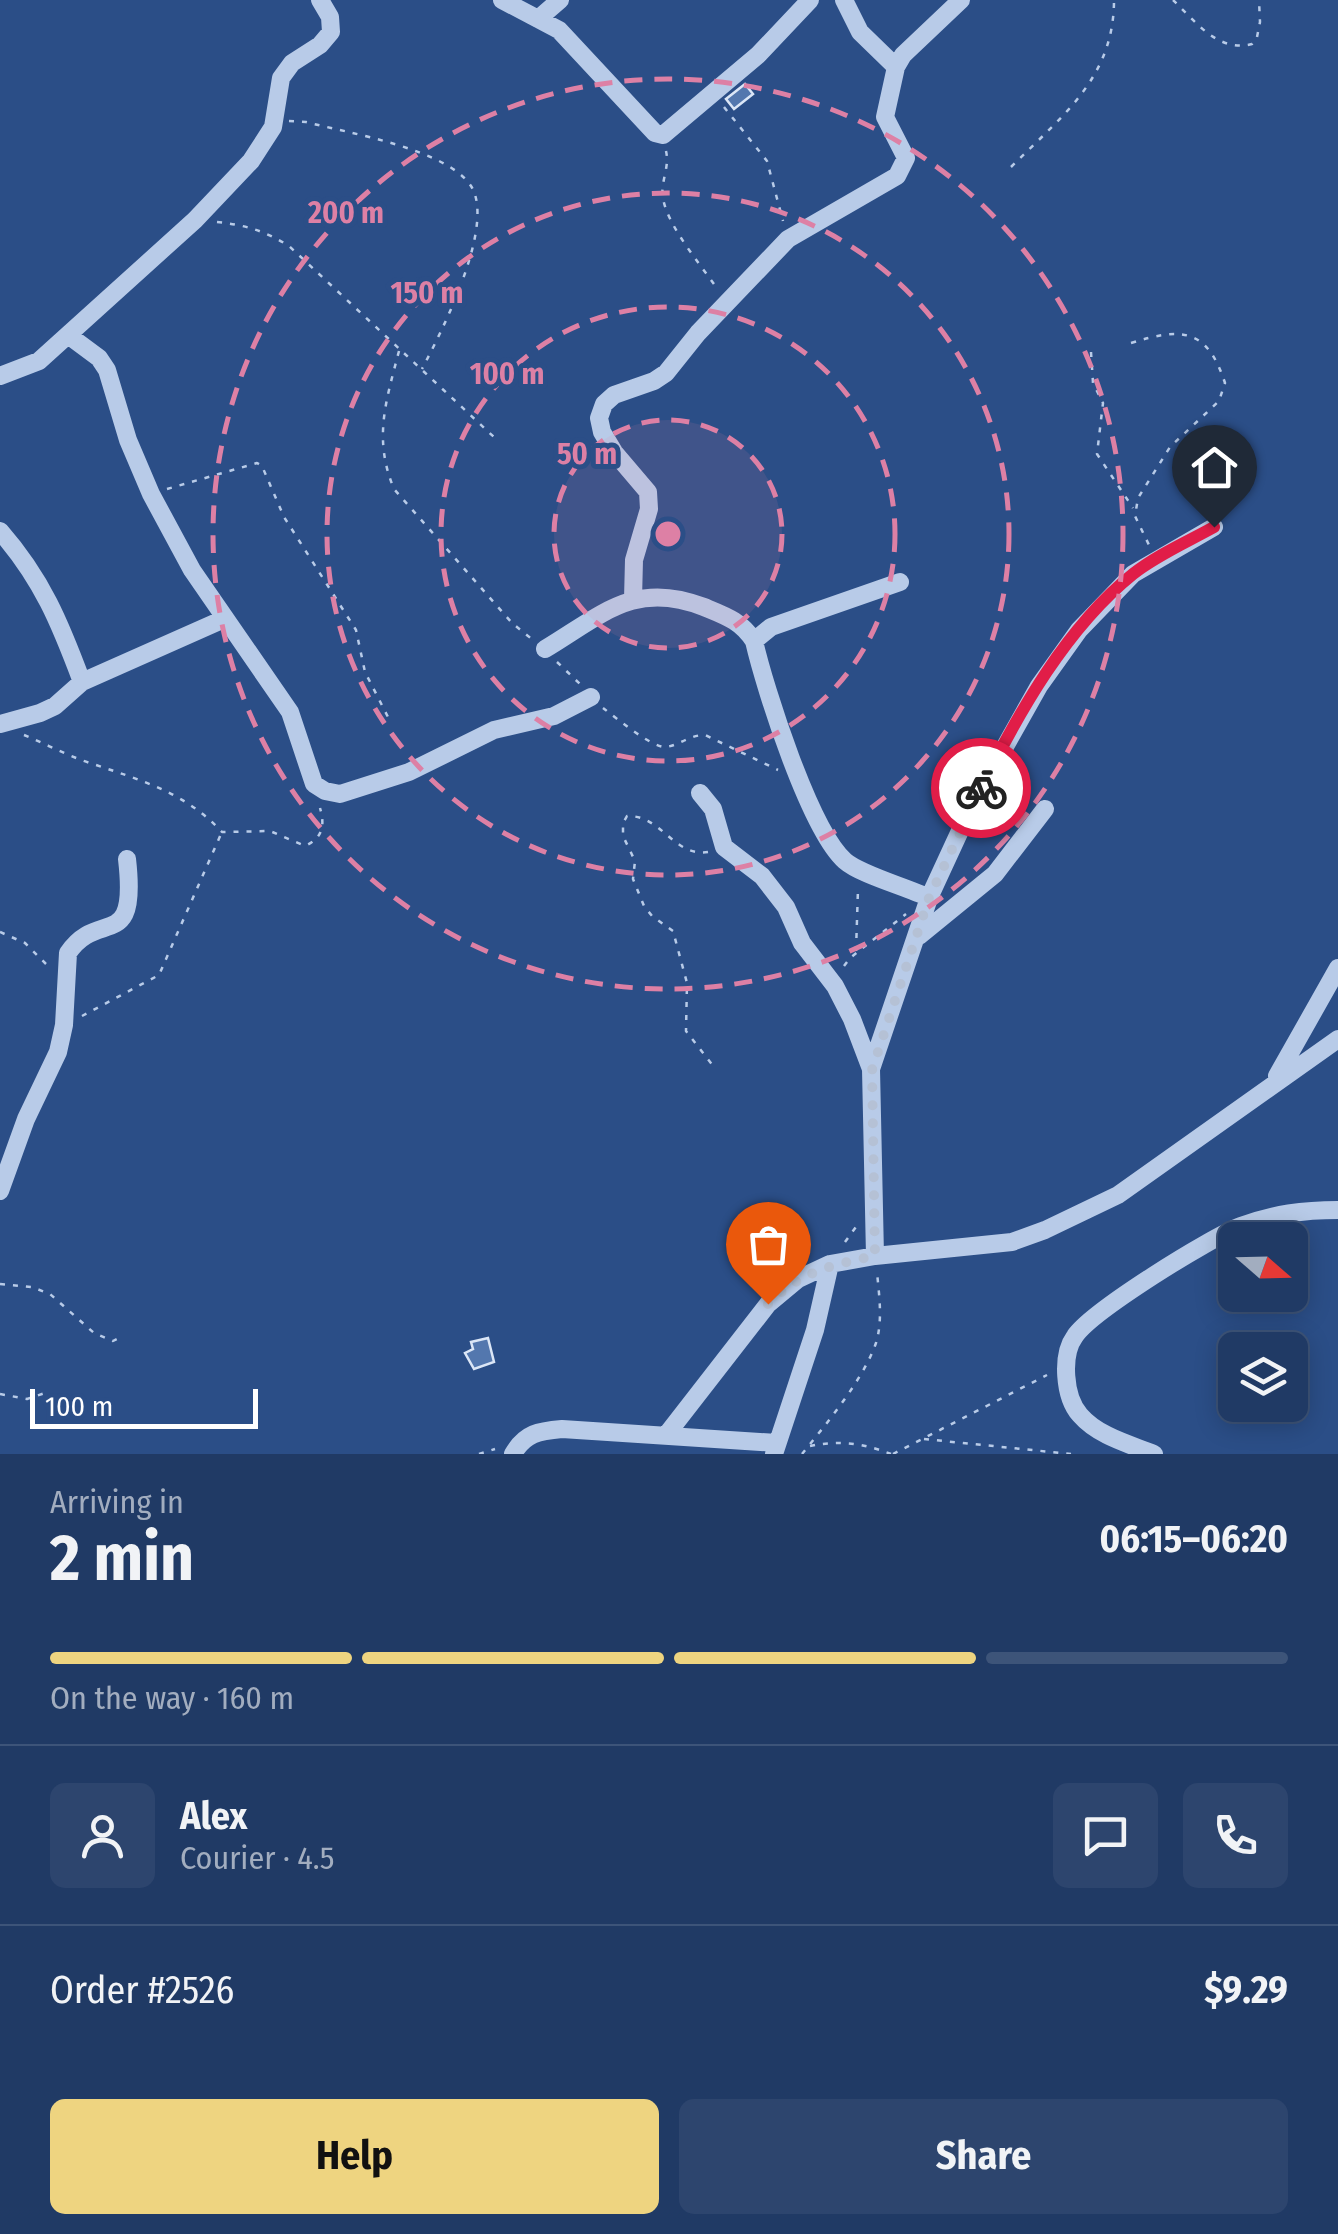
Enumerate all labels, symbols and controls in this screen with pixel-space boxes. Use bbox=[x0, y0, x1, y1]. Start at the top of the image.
text: 200 m bbox=[307, 195, 384, 231]
text: 150 m bbox=[391, 275, 463, 311]
text: 100 m bbox=[470, 356, 544, 392]
pin bbox=[1172, 425, 1257, 528]
text: 50 m bbox=[557, 436, 617, 472]
icon: home bbox=[1187, 440, 1242, 495]
centre of rings bbox=[650, 516, 686, 552]
courier bbox=[931, 738, 1031, 838]
icon: bike bbox=[954, 761, 1009, 816]
pin bbox=[726, 1202, 811, 1305]
icon: bag bbox=[741, 1217, 796, 1272]
north arrow bbox=[1218, 1222, 1308, 1312]
map controls bbox=[1218, 1222, 1308, 1422]
button: layers bbox=[1218, 1332, 1308, 1422]
scale bar bbox=[30, 1384, 258, 1428]
text: 100 m bbox=[45, 1390, 113, 1423]
text: Arriving in bbox=[50, 1483, 184, 1521]
text: 06:15–06:20 bbox=[1100, 1516, 1288, 1562]
text: 2 min bbox=[50, 1519, 194, 1597]
text: On the way · 160 m bbox=[50, 1679, 294, 1717]
button: person bbox=[50, 1783, 155, 1888]
button: chat bbox=[1053, 1783, 1158, 1888]
button: phone bbox=[1183, 1783, 1288, 1888]
text: Alex bbox=[180, 1793, 247, 1839]
text: Courier · 4.5 bbox=[180, 1839, 335, 1877]
text: Order #2526 bbox=[50, 1967, 234, 2013]
text: $9.29 bbox=[1204, 1967, 1288, 2013]
button: Help bbox=[50, 2099, 659, 2214]
button: Share bbox=[679, 2099, 1288, 2214]

